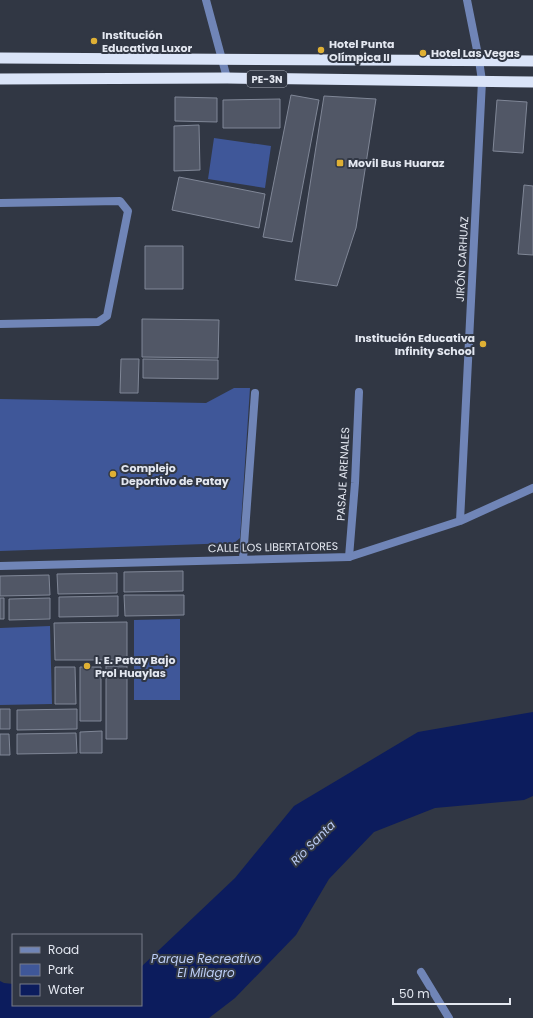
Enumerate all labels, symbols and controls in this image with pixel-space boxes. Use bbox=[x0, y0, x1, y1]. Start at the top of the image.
place label: Institución Educativa Luxor bbox=[102, 27, 192, 56]
marker: Institución Educativa Luxor bbox=[89, 36, 99, 46]
place label: Hotel Punta Olímpica II bbox=[329, 36, 395, 65]
marker: Hotel Punta Olímpica II bbox=[316, 45, 326, 55]
place label: Hotel Las Vegas bbox=[431, 45, 520, 61]
marker: Hotel Las Vegas bbox=[418, 48, 428, 58]
road number: PE-3N bbox=[247, 71, 287, 87]
place label: Movil Bus Huaraz bbox=[348, 155, 445, 171]
marker: Movil Bus Huaraz bbox=[335, 158, 345, 168]
street label: JIRÓN CARHUAZ bbox=[452, 216, 472, 302]
place label: Institución Educativa Infinity School bbox=[355, 330, 475, 359]
marker: Institución Educativa Infinity School bbox=[478, 339, 488, 349]
street label: PASAJE ARENALES bbox=[333, 427, 353, 521]
place label: Complejo Deportivo de Patay bbox=[121, 460, 229, 489]
marker: Complejo Deportivo de Patay bbox=[108, 469, 118, 479]
street label: CALLE LOS LIBERTATORES bbox=[208, 538, 338, 556]
place label: I. E. Patay Bajo Prol Huaylas bbox=[95, 652, 176, 681]
marker: I. E. Patay Bajo Prol Huaylas bbox=[82, 661, 92, 671]
water label: Río Santa bbox=[287, 817, 339, 869]
legend bbox=[12, 934, 142, 1006]
text: Road bbox=[48, 941, 79, 958]
water label: Parque Recreativo El Milagro bbox=[151, 950, 261, 981]
text: Park bbox=[48, 961, 75, 978]
scale bar bbox=[393, 980, 510, 1006]
text: Water bbox=[48, 981, 85, 998]
text: 50 m bbox=[399, 985, 430, 1002]

